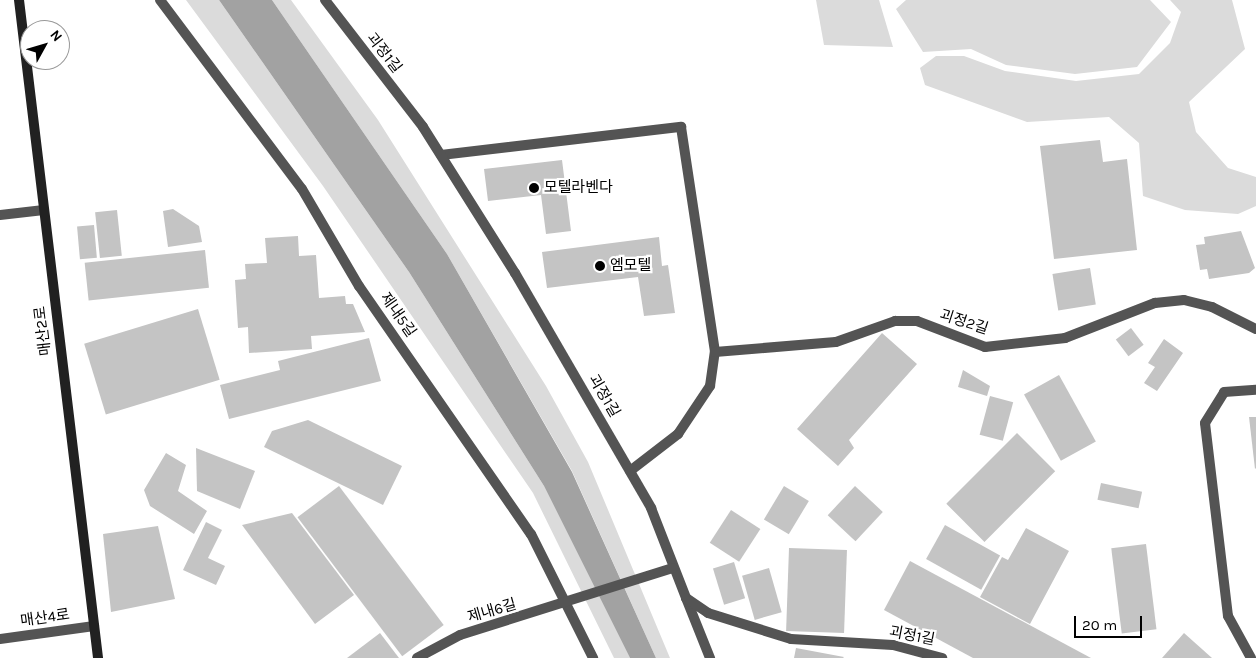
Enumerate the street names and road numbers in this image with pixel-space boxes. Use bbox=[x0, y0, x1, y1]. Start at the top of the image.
street label: 괴정1길 bbox=[363, 29, 405, 77]
street label: 제내5길 bbox=[376, 289, 420, 341]
street label: 매산2로 bbox=[31, 305, 55, 357]
street label: 괴정2길 bbox=[937, 306, 991, 338]
street label: 괴정1길 bbox=[585, 371, 623, 421]
street label: 제내6길 bbox=[465, 595, 519, 627]
street label: 매산4로 bbox=[19, 606, 71, 630]
street label: 괴정1길 bbox=[888, 623, 936, 649]

